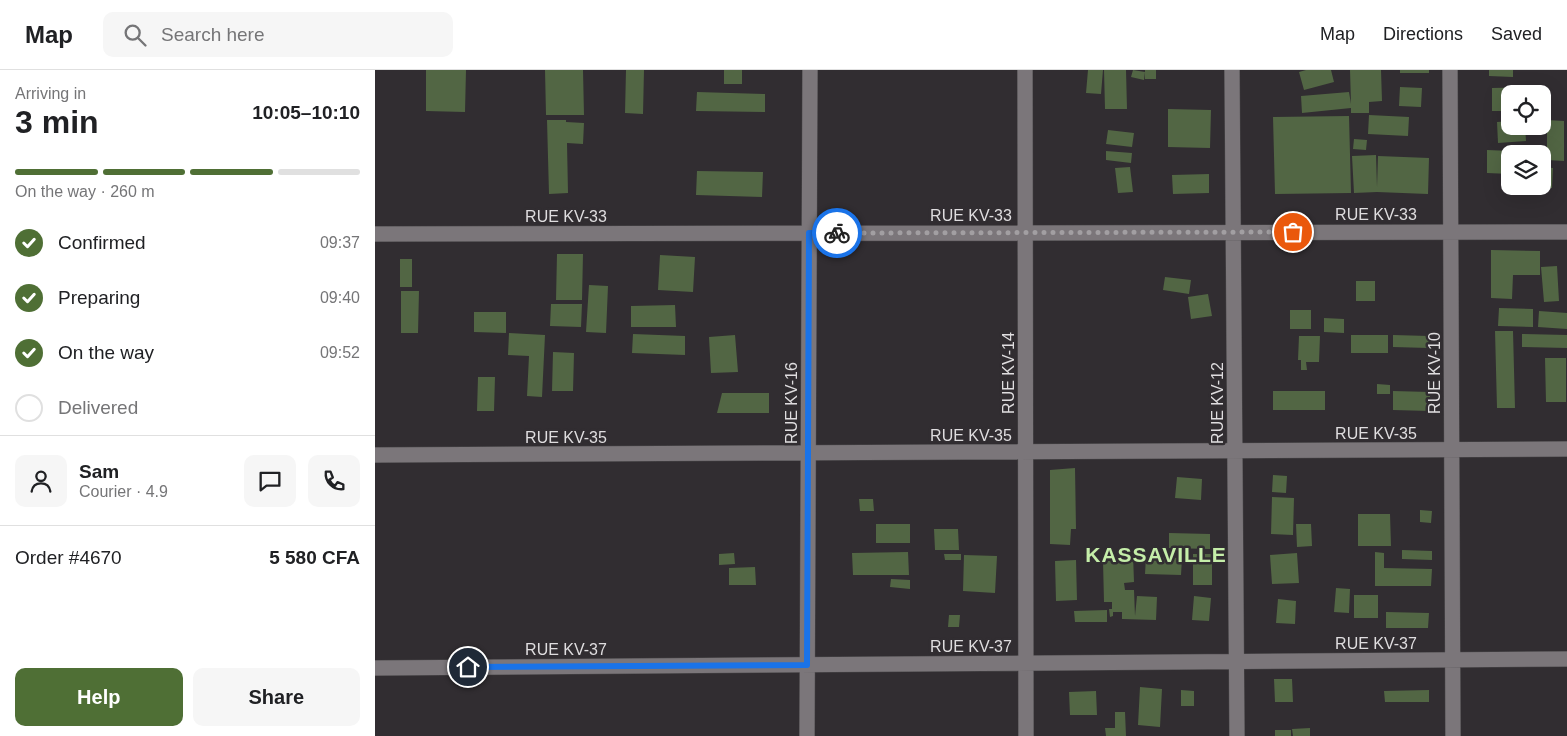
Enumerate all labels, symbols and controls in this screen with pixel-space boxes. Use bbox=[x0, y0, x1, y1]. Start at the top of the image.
search box bbox=[103, 12, 453, 57]
text: Map bbox=[25, 21, 73, 48]
icon: search bbox=[121, 21, 149, 49]
text: Search here bbox=[161, 24, 265, 45]
text: Map bbox=[1320, 24, 1355, 44]
text: Directions bbox=[1383, 24, 1463, 44]
text: Saved bbox=[1491, 24, 1542, 44]
text: Arriving in bbox=[15, 85, 86, 102]
map controls bbox=[1501, 85, 1551, 195]
button: locate bbox=[1501, 85, 1551, 135]
text: 10:05–10:10 bbox=[252, 102, 360, 123]
text: 3 min bbox=[15, 104, 99, 140]
button: layers bbox=[1501, 145, 1551, 195]
text: On the way · 260 m bbox=[15, 183, 155, 200]
street label: RUE KV-33 bbox=[1335, 206, 1417, 223]
street label: RUE KV-33 bbox=[930, 207, 1012, 224]
street label: RUE KV-33 bbox=[525, 208, 607, 225]
courier bbox=[812, 208, 862, 258]
pin bbox=[1272, 211, 1314, 253]
icon: bag bbox=[1279, 218, 1307, 246]
icon: bike bbox=[823, 219, 851, 247]
icon: check bbox=[15, 229, 43, 257]
text: Confirmed bbox=[58, 232, 146, 253]
text: 09:37 bbox=[320, 234, 360, 251]
icon: check bbox=[15, 284, 43, 312]
text: Preparing bbox=[58, 287, 140, 308]
text: 09:40 bbox=[320, 289, 360, 306]
street label: RUE KV-14 bbox=[1000, 332, 1017, 414]
street label: RUE KV-10 bbox=[1426, 332, 1443, 414]
icon: check bbox=[15, 339, 43, 367]
text: On the way bbox=[58, 342, 154, 363]
text: 09:52 bbox=[320, 344, 360, 361]
street label: RUE KV-16 bbox=[783, 362, 800, 444]
street label: RUE KV-12 bbox=[1209, 362, 1226, 444]
text: Delivered bbox=[58, 397, 138, 418]
street label: RUE KV-35 bbox=[1335, 425, 1417, 442]
street label: RUE KV-35 bbox=[930, 427, 1012, 444]
street label: RUE KV-35 bbox=[525, 429, 607, 446]
button: person bbox=[15, 455, 67, 507]
button: chat bbox=[244, 455, 296, 507]
button: phone bbox=[308, 455, 360, 507]
text: Sam bbox=[79, 461, 119, 482]
text: Courier · 4.9 bbox=[79, 483, 168, 500]
district label: KASSAVILLE bbox=[1085, 543, 1227, 566]
text: Order #4670 bbox=[15, 547, 122, 568]
text: 5 580 CFA bbox=[269, 547, 360, 568]
street label: RUE KV-37 bbox=[1335, 635, 1417, 652]
street label: RUE KV-37 bbox=[930, 638, 1012, 655]
street label: RUE KV-37 bbox=[525, 641, 607, 658]
pin bbox=[447, 646, 489, 688]
icon: home bbox=[454, 653, 482, 681]
button: Help bbox=[15, 668, 183, 726]
button: Share bbox=[193, 668, 360, 726]

